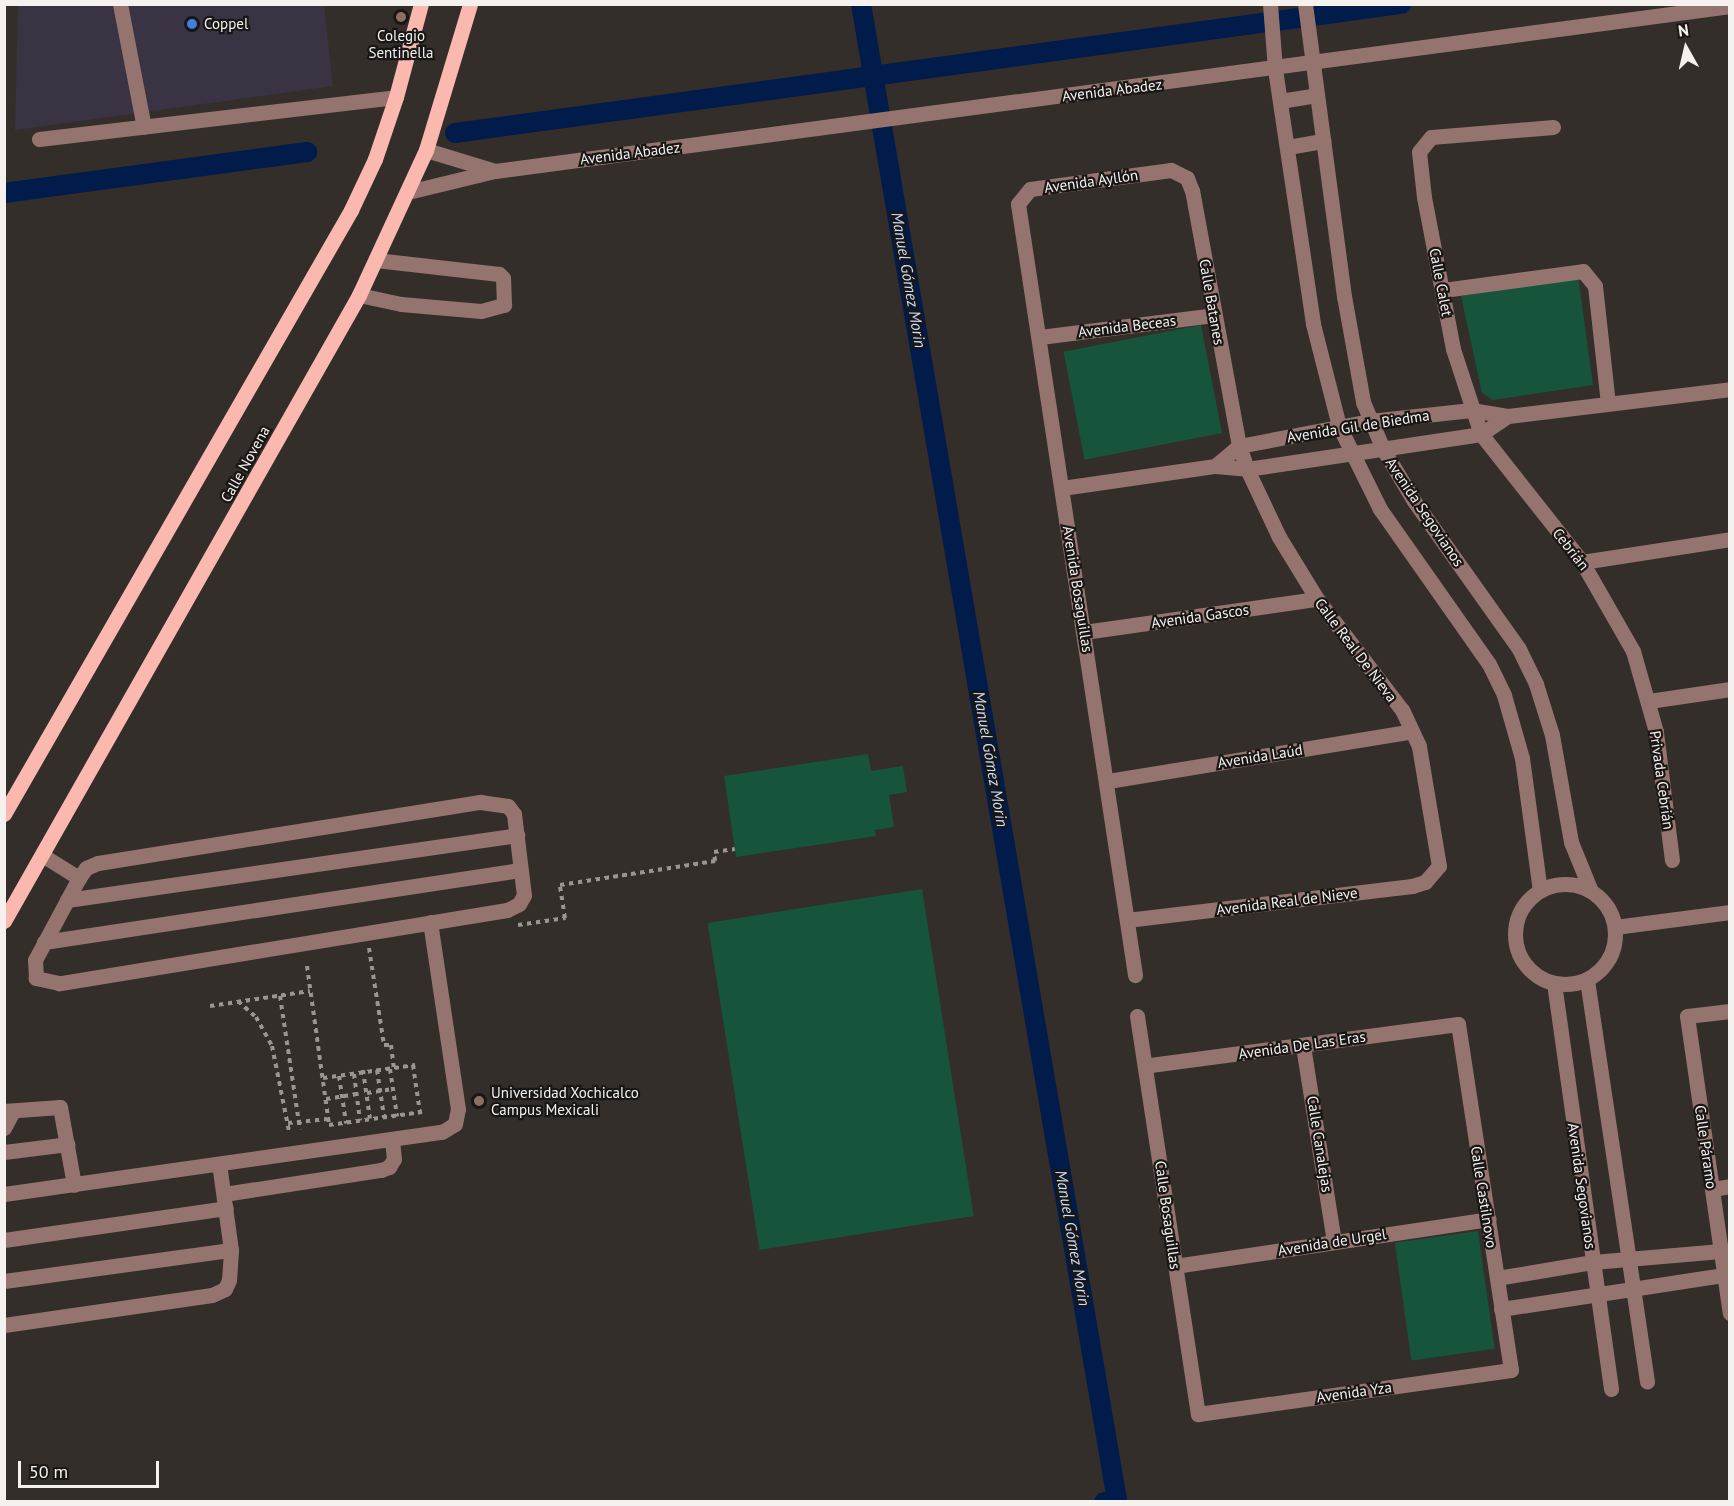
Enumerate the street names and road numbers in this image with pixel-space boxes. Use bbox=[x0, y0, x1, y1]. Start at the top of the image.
street label: Avenida Abadez bbox=[1061, 75, 1163, 105]
street label: Avenida Abadez bbox=[579, 138, 681, 168]
street label: Avenida Ayllón bbox=[1043, 165, 1139, 197]
street label: Calle Calet bbox=[1426, 246, 1456, 318]
street label: Calle Batanes bbox=[1196, 258, 1228, 346]
street label: Avenida Beceas bbox=[1077, 311, 1177, 341]
street label: Avenida Gil de Biedma bbox=[1285, 406, 1431, 446]
street label: Calle Novena bbox=[217, 423, 273, 505]
street label: Avenida Segovianos bbox=[1382, 454, 1468, 570]
street label: Avenida Bosaguillas bbox=[1059, 524, 1097, 654]
street label: Cebrián bbox=[1549, 524, 1593, 574]
street label: Calle Real De Nieva bbox=[1311, 595, 1401, 705]
street label: Avenida Gascos bbox=[1150, 600, 1250, 632]
street label: Privada Cebrián bbox=[1646, 729, 1678, 831]
street label: Avenida Laúd bbox=[1216, 740, 1304, 772]
street label: Avenida Real de Nieve bbox=[1215, 883, 1359, 919]
street label: Avenida De Las Eras bbox=[1237, 1027, 1367, 1063]
street label: Calle Canalejas bbox=[1304, 1095, 1336, 1193]
street label: Calle Páramo bbox=[1691, 1104, 1721, 1190]
street label: Avenida Segovianos bbox=[1564, 1122, 1600, 1250]
street label: Calle Castilnovo bbox=[1467, 1145, 1501, 1249]
street label: Calle Bosaguillas bbox=[1151, 1160, 1185, 1270]
street label: Avenida de Urgel bbox=[1277, 1225, 1387, 1259]
street label: Avenida Yza bbox=[1315, 1378, 1393, 1406]

